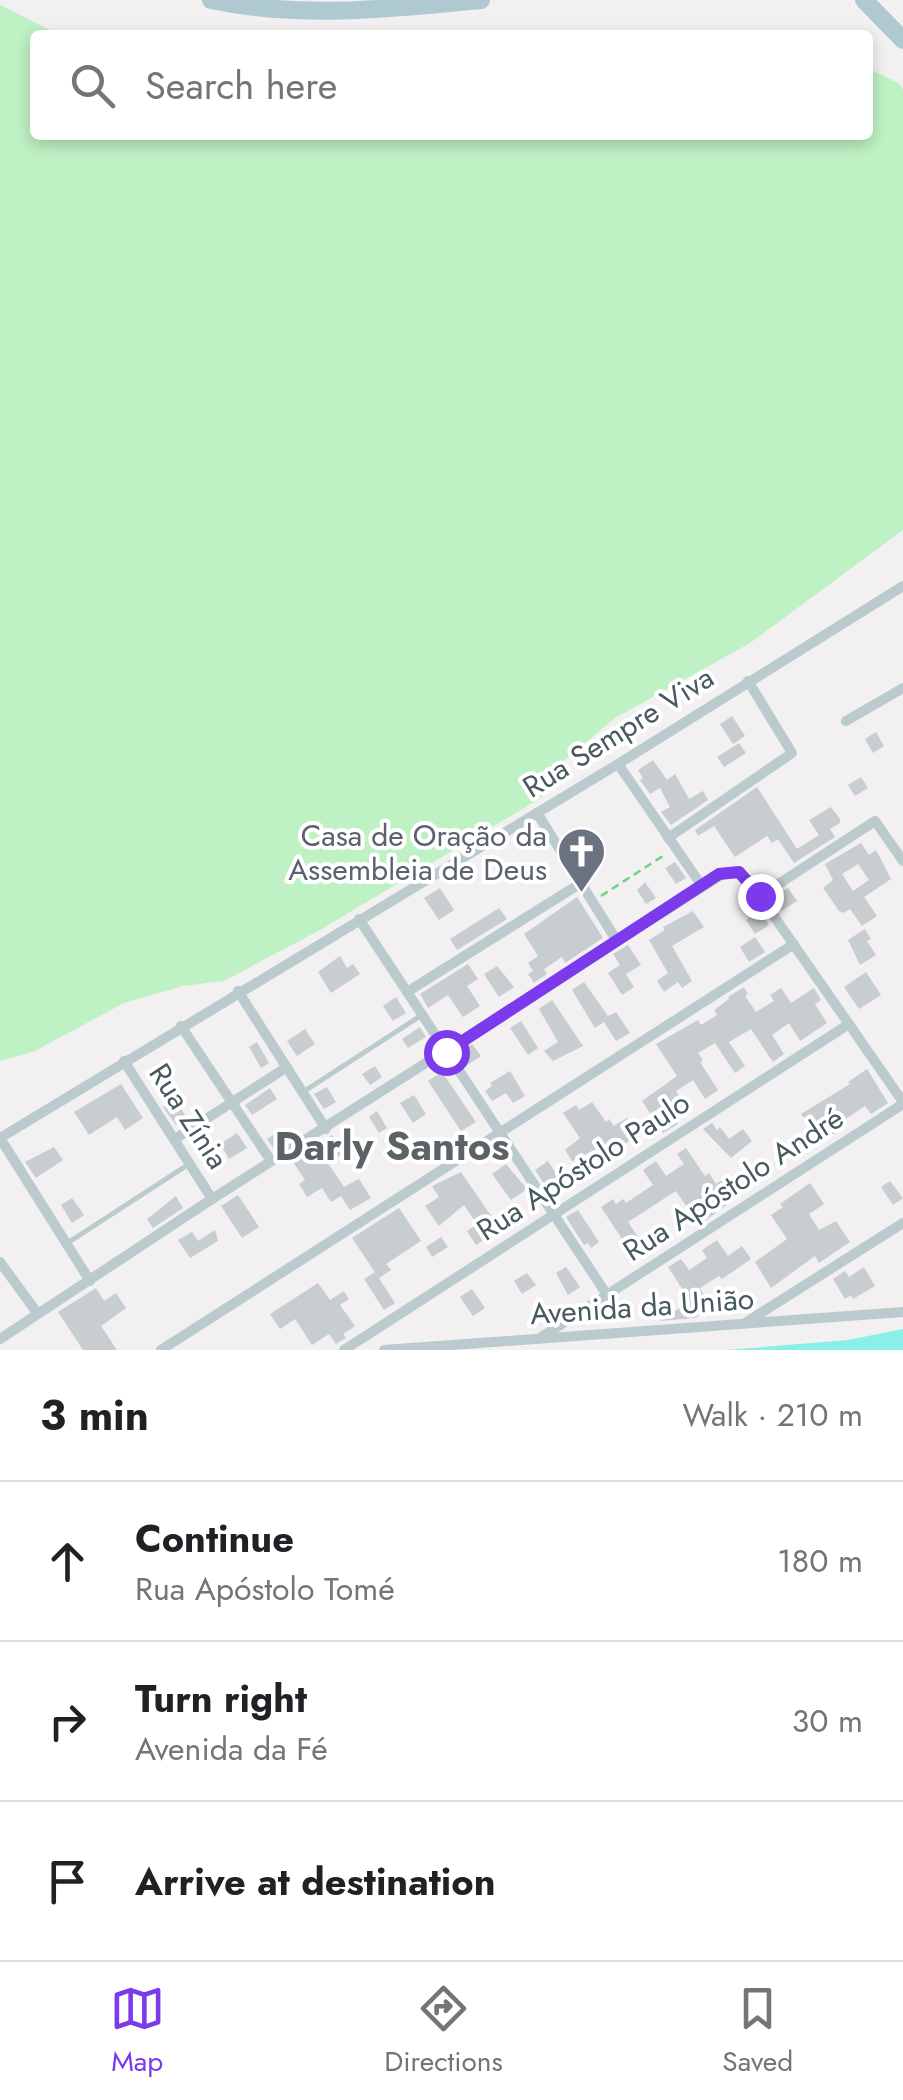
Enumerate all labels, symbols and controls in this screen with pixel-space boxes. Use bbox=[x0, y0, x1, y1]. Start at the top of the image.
search box bbox=[30, 30, 873, 140]
icon: search bbox=[65, 58, 120, 113]
text: Search here bbox=[145, 58, 337, 113]
street label: Rua Sempre Viva bbox=[514, 656, 722, 808]
place label: Casa de Oração da Assembleia de Deus bbox=[288, 814, 547, 891]
church icon: Casa de Oração da Assembleia de Deus bbox=[556, 826, 608, 894]
route end bbox=[738, 874, 784, 920]
route start bbox=[424, 1030, 470, 1076]
street label: Rua Zínia bbox=[139, 1055, 239, 1177]
street label: Rua Apóstolo Paulo bbox=[468, 1081, 698, 1251]
street label: Rua Apóstolo André bbox=[614, 1096, 852, 1272]
district label: Darly Santos bbox=[274, 1117, 510, 1175]
street label: Avenida da União bbox=[529, 1277, 755, 1335]
text: 3 min bbox=[40, 1385, 149, 1446]
text: Walk · 210 m bbox=[683, 1392, 863, 1438]
text: Continue bbox=[135, 1511, 294, 1566]
icon: ahead bbox=[40, 1534, 95, 1589]
text: 180 m bbox=[777, 1538, 863, 1584]
text: Rua Apóstolo Tomé bbox=[135, 1566, 395, 1612]
text: Turn right bbox=[135, 1671, 307, 1726]
icon: right bbox=[40, 1694, 95, 1749]
text: 30 m bbox=[792, 1698, 863, 1744]
text: Avenida da Fé bbox=[135, 1726, 328, 1772]
icon: arrive bbox=[40, 1854, 95, 1909]
text: Arrive at destination bbox=[135, 1854, 496, 1909]
tab: Map bbox=[110, 1981, 165, 2082]
tab: Directions bbox=[384, 1981, 503, 2082]
tab: Saved bbox=[722, 1981, 793, 2082]

